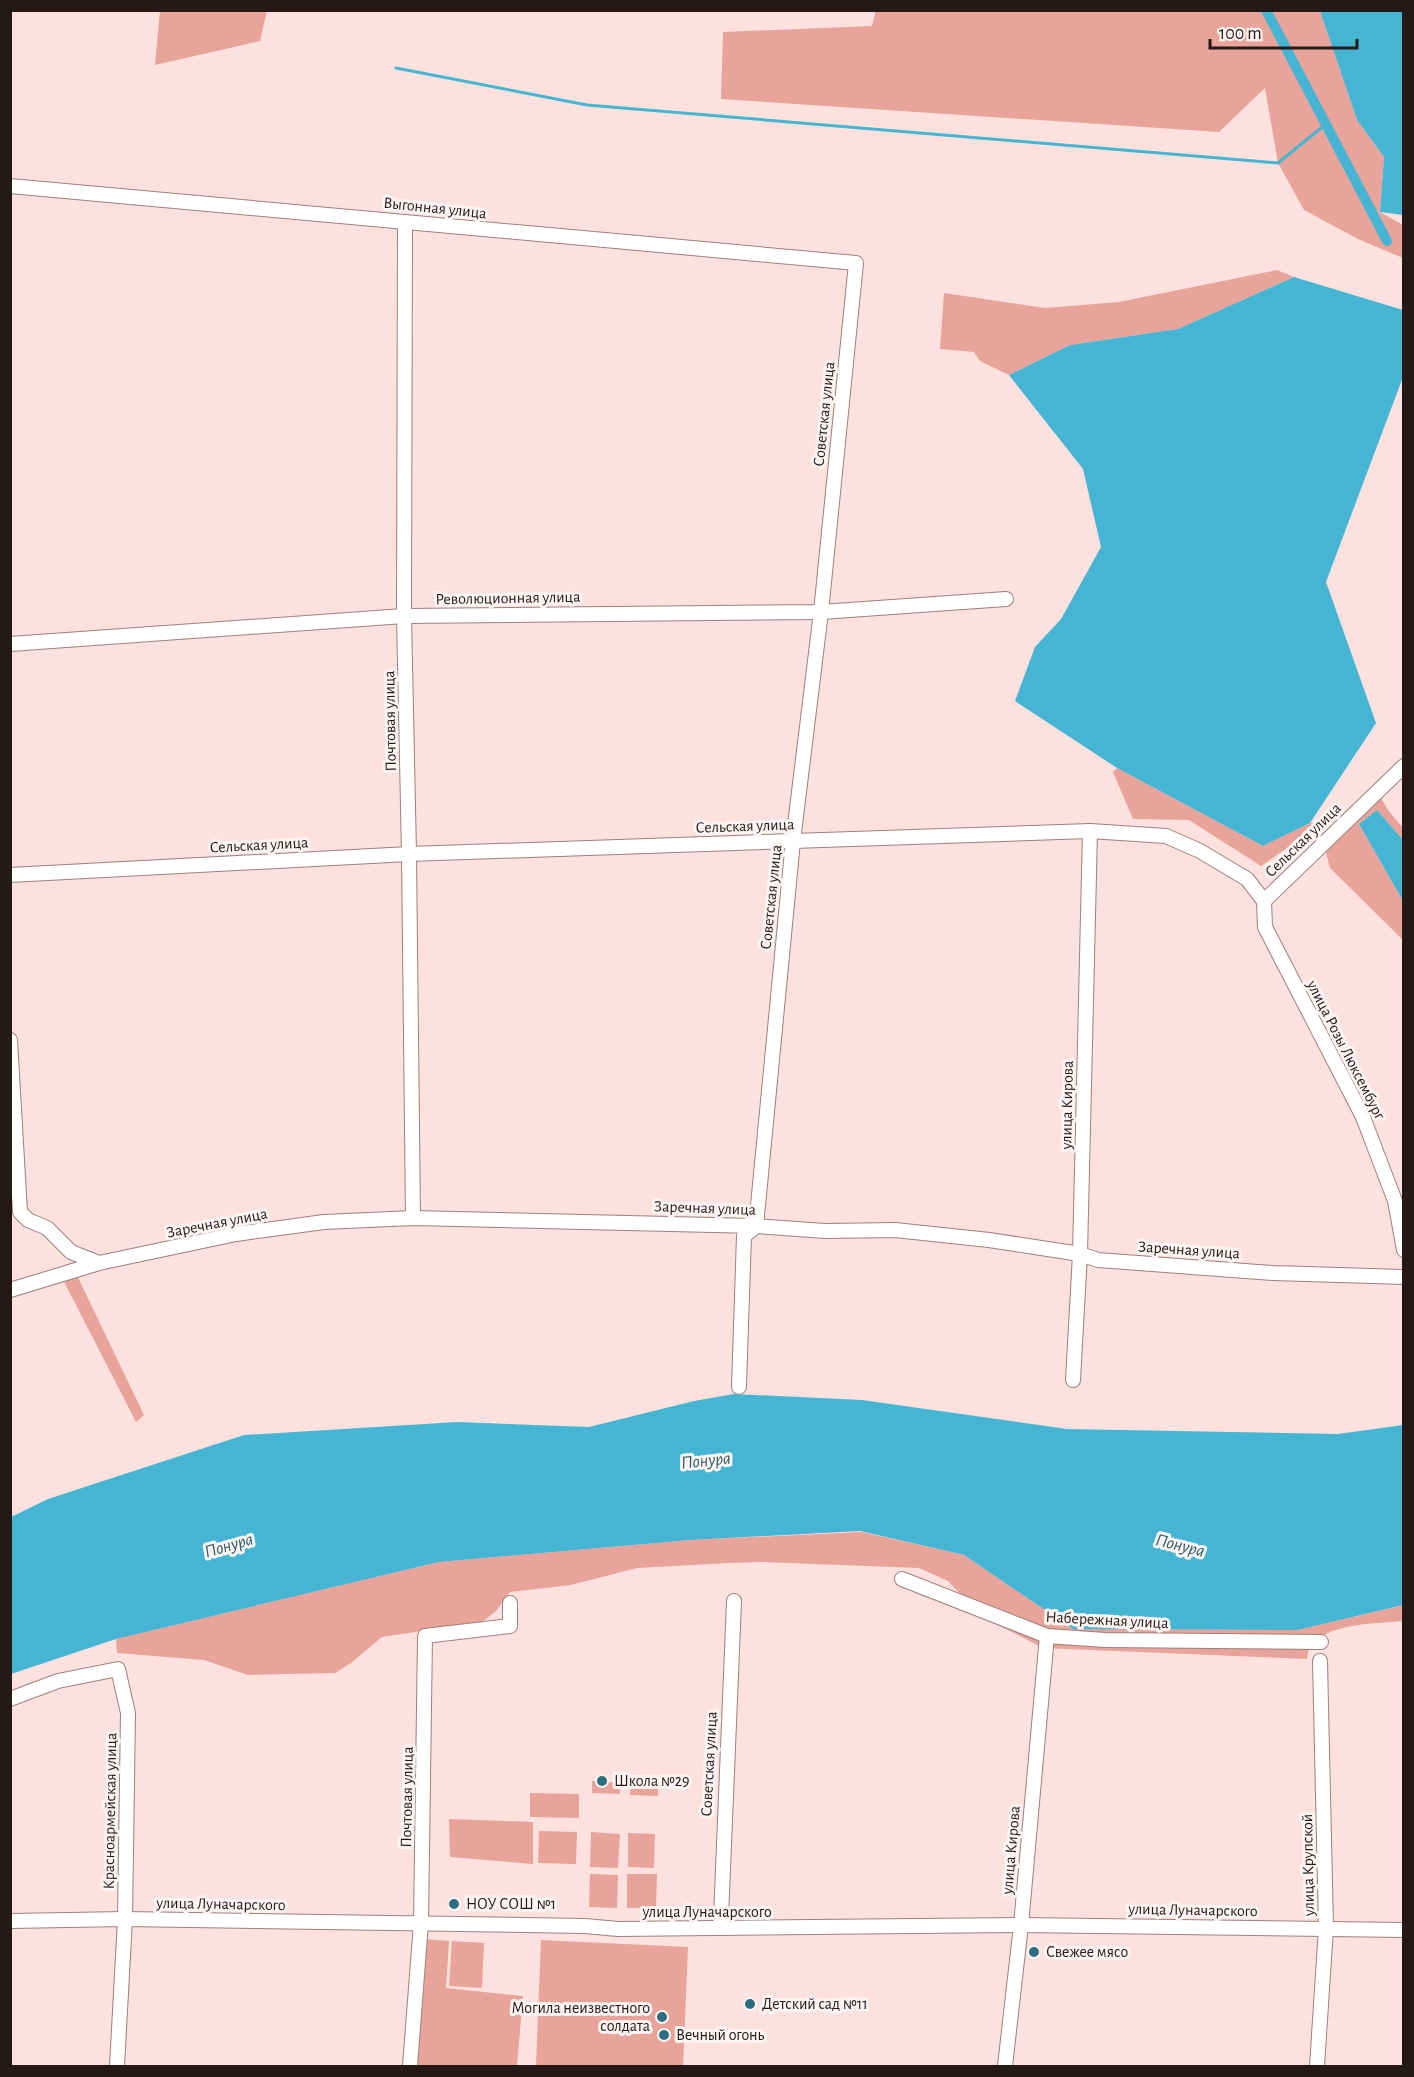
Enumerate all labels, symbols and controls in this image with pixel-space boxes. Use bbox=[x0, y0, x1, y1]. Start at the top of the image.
scale bar bbox=[1210, 12, 1357, 50]
text: 100 m bbox=[1219, 25, 1262, 43]
street label: Выгонная улица bbox=[382, 195, 487, 222]
street label: Советская улица bbox=[811, 361, 838, 467]
street label: Революционная улица bbox=[435, 589, 581, 608]
street label: Почтовая улица bbox=[381, 670, 400, 772]
street label: Сельская улица bbox=[1262, 800, 1345, 881]
street label: Сельская улица bbox=[695, 816, 795, 837]
street label: Сельская улица bbox=[209, 834, 309, 857]
street label: Советская улица bbox=[758, 844, 785, 950]
street label: улица Розы Люксембург bbox=[1303, 977, 1388, 1123]
street label: улица Кирова bbox=[1058, 1060, 1077, 1151]
street label: Заречная улица bbox=[654, 1198, 756, 1219]
street label: Заречная улица bbox=[165, 1205, 269, 1242]
street label: Заречная улица bbox=[1137, 1238, 1241, 1263]
water label: Понура bbox=[680, 1449, 732, 1473]
water label: Понура bbox=[203, 1531, 255, 1561]
water label: Понура bbox=[1154, 1531, 1206, 1561]
street label: Набережная улица bbox=[1045, 1609, 1169, 1632]
street label: Советская улица bbox=[698, 1711, 721, 1817]
street label: Красноармейская улица bbox=[101, 1732, 120, 1890]
street label: Почтовая улица bbox=[398, 1746, 417, 1848]
place label: Школа №29 bbox=[614, 1773, 690, 1789]
marker: Школа №29 bbox=[595, 1774, 609, 1788]
street label: улица Кирова bbox=[999, 1805, 1024, 1896]
street label: улица Крупской bbox=[1299, 1814, 1318, 1917]
street label: улица Луначарского bbox=[155, 1895, 286, 1914]
place label: НОУ СОШ №1 bbox=[466, 1896, 556, 1912]
marker: НОУ СОШ №1 bbox=[447, 1897, 461, 1911]
street label: улица Луначарского bbox=[1127, 1901, 1258, 1920]
street label: улица Луначарского bbox=[641, 1904, 772, 1921]
place label: Свежее мясо bbox=[1046, 1944, 1128, 1960]
marker: Свежее мясо bbox=[1027, 1945, 1041, 1959]
place label: Детский сад №11 bbox=[762, 1996, 868, 2012]
marker: Детский сад №11 bbox=[743, 1997, 757, 2011]
place label: Могила неизвестного солдата bbox=[512, 2000, 650, 2034]
marker: Могила неизвестного солдата bbox=[655, 2010, 669, 2024]
place label: Вечный огонь bbox=[676, 2027, 764, 2043]
marker: Вечный огонь bbox=[657, 2028, 671, 2042]

